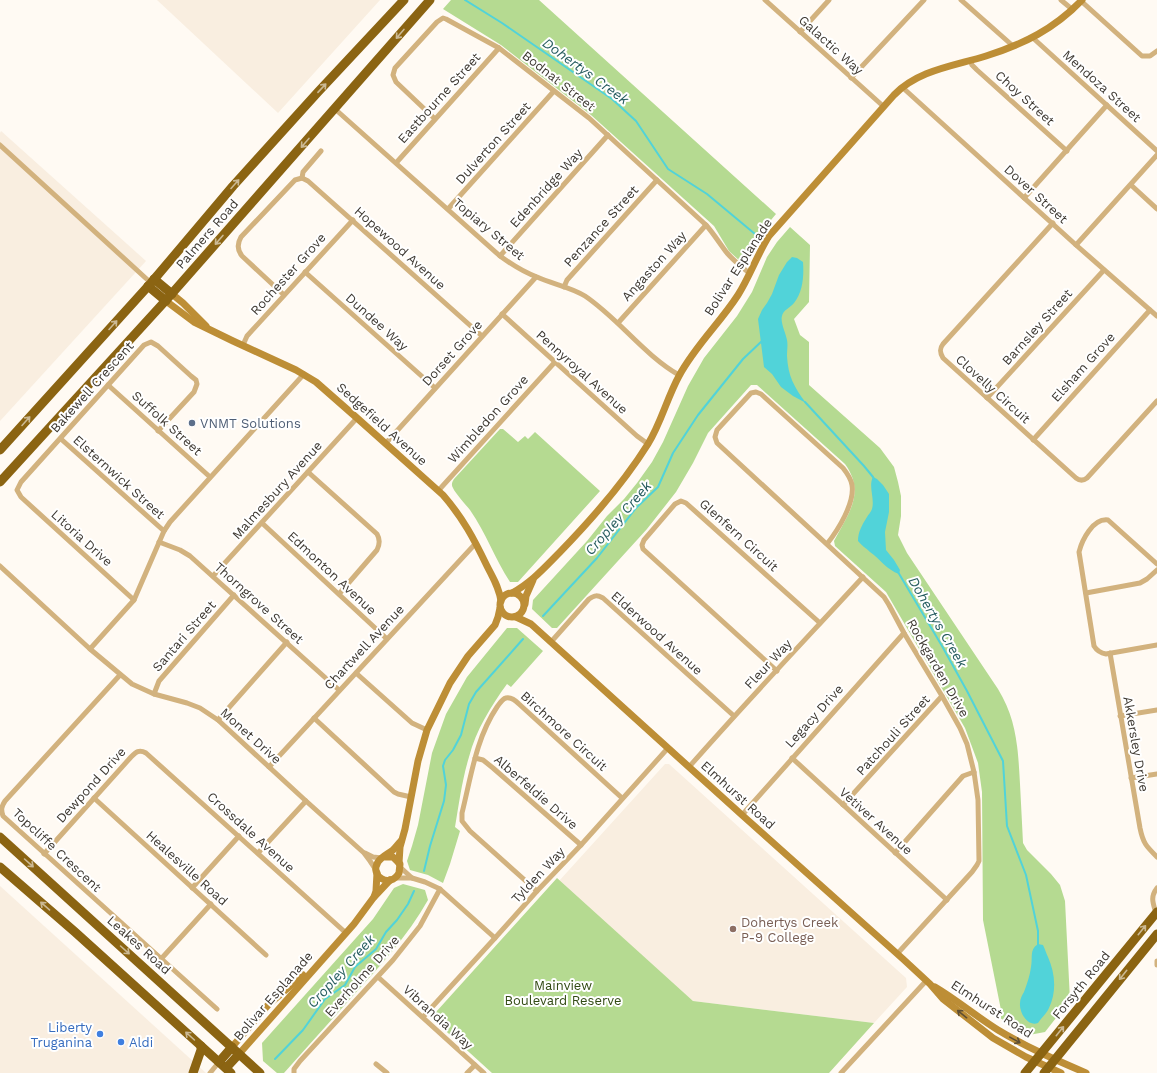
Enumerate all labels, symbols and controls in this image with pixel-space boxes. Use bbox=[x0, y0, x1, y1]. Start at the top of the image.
street label: Galactic Way bbox=[796, 12, 866, 78]
one-way arrow bbox=[396, 29, 405, 39]
water label: Dohertys Creek bbox=[540, 34, 632, 108]
street label: Mendoza Street bbox=[1060, 47, 1145, 125]
street label: Bodnat Street bbox=[519, 48, 599, 115]
street label: Eastbourne Street bbox=[395, 49, 484, 146]
street label: Choy Street bbox=[992, 67, 1058, 129]
one-way arrow bbox=[317, 83, 327, 93]
street label: Dulverton Street bbox=[452, 99, 534, 187]
one-way arrow bbox=[301, 137, 310, 147]
street label: Edenbridge Way bbox=[507, 145, 586, 231]
street label: Dover Street bbox=[1001, 162, 1071, 227]
one-way arrow bbox=[230, 179, 240, 189]
street label: Penzance Street bbox=[561, 182, 642, 270]
street label: Topiary Street bbox=[450, 195, 528, 264]
street label: Palmers Road bbox=[173, 196, 241, 272]
street label: Hopewood Avenue bbox=[351, 203, 449, 293]
street label: Bolivar Esplanade bbox=[701, 216, 775, 318]
street label: Angaston Way bbox=[619, 228, 689, 304]
street label: Rochester Grove bbox=[247, 230, 329, 318]
one-way arrow bbox=[215, 235, 224, 245]
street label: Barnsley Street bbox=[999, 285, 1075, 368]
street label: Dundee Way bbox=[343, 290, 411, 354]
street label: Dorset Grove bbox=[419, 317, 485, 389]
one-way arrow bbox=[108, 320, 118, 330]
street label: Pennyroyal Avenue bbox=[533, 327, 631, 417]
street label: Elsham Grove bbox=[1048, 329, 1118, 405]
street label: Bakewell Crescent bbox=[47, 338, 137, 435]
street label: Clovelly Circuit bbox=[953, 352, 1034, 427]
street label: Wimbledon Grove bbox=[445, 372, 531, 466]
street label: Sedgefield Avenue bbox=[334, 379, 430, 469]
street label: Suffolk Street bbox=[129, 388, 205, 459]
place label: VNMT Solutions bbox=[200, 416, 301, 431]
one-way arrow bbox=[21, 417, 30, 427]
marker: VNMT Solutions bbox=[187, 418, 197, 428]
street label: Elsternwick Street bbox=[70, 432, 168, 522]
street label: Malmesbury Avenue bbox=[229, 438, 325, 542]
water label: Cropley Creek bbox=[581, 477, 655, 558]
street label: Glenfern Circuit bbox=[697, 496, 782, 575]
street label: Litoria Drive bbox=[48, 507, 116, 569]
street label: Edmonton Avenue bbox=[285, 528, 379, 618]
street label: Thorngrove Street bbox=[211, 559, 307, 647]
water label: Dohertys Creek bbox=[905, 574, 971, 671]
street label: Elderwood Avenue bbox=[608, 588, 706, 678]
street label: Santari Street bbox=[149, 597, 219, 674]
street label: Chartwell Avenue bbox=[321, 602, 407, 692]
street label: Rockgarden Drive bbox=[904, 616, 972, 720]
street label: Fleur Way bbox=[741, 636, 795, 692]
street label: Legacy Drive bbox=[782, 681, 846, 751]
street label: Birchmore Circuit bbox=[518, 688, 611, 774]
street label: Patchouli Street bbox=[853, 691, 933, 778]
street label: Akkersley Drive bbox=[1120, 695, 1152, 793]
street label: Monet Drive bbox=[218, 705, 284, 767]
street label: Dewpond Drive bbox=[53, 744, 129, 826]
street label: Alberfeldie Drive bbox=[491, 752, 581, 832]
street label: Elmhurst Road bbox=[698, 758, 778, 832]
street label: Vetiver Avenue bbox=[836, 784, 916, 858]
street label: Crossdale Avenue bbox=[204, 789, 298, 875]
street label: Topcliffe Crescent bbox=[10, 805, 105, 895]
street label: Healesville Road bbox=[143, 828, 231, 908]
street label: Tylden Way bbox=[508, 844, 568, 906]
one-way arrow bbox=[24, 858, 34, 868]
one-way arrow bbox=[40, 902, 51, 911]
street label: Leakes Road bbox=[104, 913, 174, 977]
place label: Dohertys Creek P-9 College bbox=[741, 915, 839, 945]
marker: Dohertys Creek P-9 College bbox=[728, 924, 738, 934]
one-way arrow bbox=[1138, 925, 1147, 935]
water label: Cropley Creek bbox=[304, 931, 378, 1011]
street label: Everholme Drive bbox=[322, 932, 402, 1020]
one-way arrow bbox=[120, 946, 130, 955]
street label: Forsyth Road bbox=[1049, 948, 1113, 1022]
street label: Bolivar Esplanade bbox=[230, 949, 316, 1043]
one-way arrow bbox=[1119, 970, 1128, 981]
street label: Elmhurst Road bbox=[948, 977, 1036, 1041]
park label: Mainview Boulevard Reserve bbox=[504, 978, 622, 1008]
street label: Vibrandia Way bbox=[400, 982, 476, 1053]
one-way arrow bbox=[956, 1010, 967, 1019]
place label: Liberty Truganina bbox=[31, 1020, 93, 1050]
one-way arrow bbox=[1055, 1025, 1064, 1036]
marker: Liberty Truganina bbox=[95, 1029, 105, 1039]
one-way arrow bbox=[185, 1031, 195, 1041]
place label: Aldi bbox=[129, 1035, 153, 1050]
one-way arrow bbox=[1009, 1036, 1021, 1044]
marker: Aldi bbox=[116, 1037, 126, 1047]

